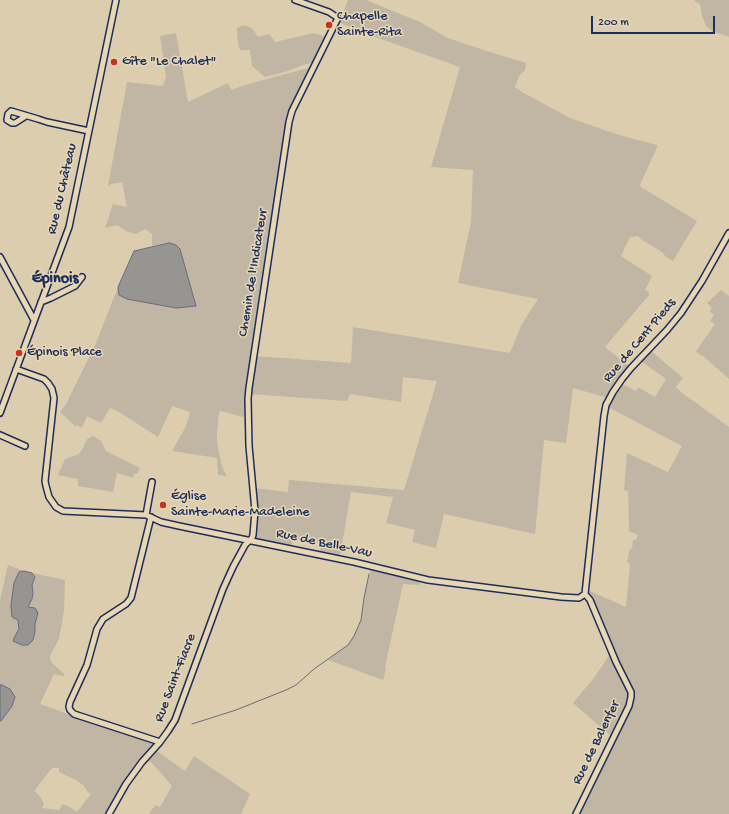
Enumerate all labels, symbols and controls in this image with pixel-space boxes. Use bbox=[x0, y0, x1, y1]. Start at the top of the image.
scale bar bbox=[593, 8, 717, 34]
place label: Chapelle Sainte-Rita bbox=[337, 9, 402, 42]
text: 200 m bbox=[598, 16, 629, 30]
marker: Chapelle Sainte-Rita bbox=[324, 20, 334, 30]
place label: Gîte "Le Chalet" bbox=[122, 54, 216, 70]
marker: Gîte "Le Chalet" bbox=[109, 57, 119, 67]
street label: Rue du Château bbox=[44, 142, 82, 236]
street label: Chemin de l'Indicateur bbox=[236, 208, 272, 338]
district label: Épinois bbox=[32, 270, 78, 290]
street label: Rue de Cent Pieds bbox=[600, 295, 680, 387]
place label: Épinois Place bbox=[27, 345, 102, 361]
marker: Épinois Place bbox=[14, 348, 24, 358]
place label: Église Sainte-Marie-Madeleine bbox=[171, 489, 310, 522]
marker: Église Sainte-Marie-Madeleine bbox=[158, 500, 168, 510]
street label: Rue de Belle-Vau bbox=[275, 526, 373, 562]
street label: Rue Saint-Fiacre bbox=[151, 631, 201, 725]
street label: Rue de Balenfer bbox=[569, 698, 625, 788]

